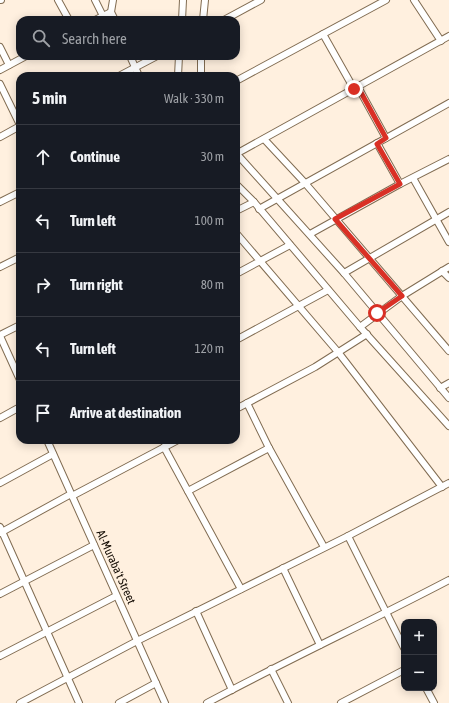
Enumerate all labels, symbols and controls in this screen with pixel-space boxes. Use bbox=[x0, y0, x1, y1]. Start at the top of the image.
search box bbox=[16, 16, 240, 60]
icon: search bbox=[30, 27, 52, 49]
text: Search here bbox=[62, 30, 127, 47]
route end bbox=[345, 80, 363, 98]
text: 5 min bbox=[32, 88, 67, 108]
text: Walk · 330 m bbox=[164, 91, 224, 106]
icon: ahead bbox=[32, 146, 54, 168]
text: Continue bbox=[70, 148, 120, 165]
text: 30 m bbox=[201, 149, 224, 164]
icon: left bbox=[32, 210, 54, 232]
text: Turn left bbox=[70, 212, 116, 229]
text: 100 m bbox=[195, 213, 224, 228]
icon: right bbox=[32, 274, 54, 296]
text: Turn right bbox=[70, 276, 123, 293]
text: 80 m bbox=[201, 277, 224, 292]
route start bbox=[368, 304, 386, 322]
icon: left bbox=[32, 338, 54, 360]
text: Turn left bbox=[70, 340, 116, 357]
text: 120 m bbox=[195, 341, 224, 356]
icon: arrive bbox=[32, 402, 54, 424]
text: Arrive at destination bbox=[70, 404, 181, 421]
street label: Al-Muraba't Street bbox=[93, 528, 139, 607]
map controls bbox=[401, 619, 437, 691]
button: + bbox=[401, 619, 437, 655]
button: − bbox=[401, 655, 437, 691]

